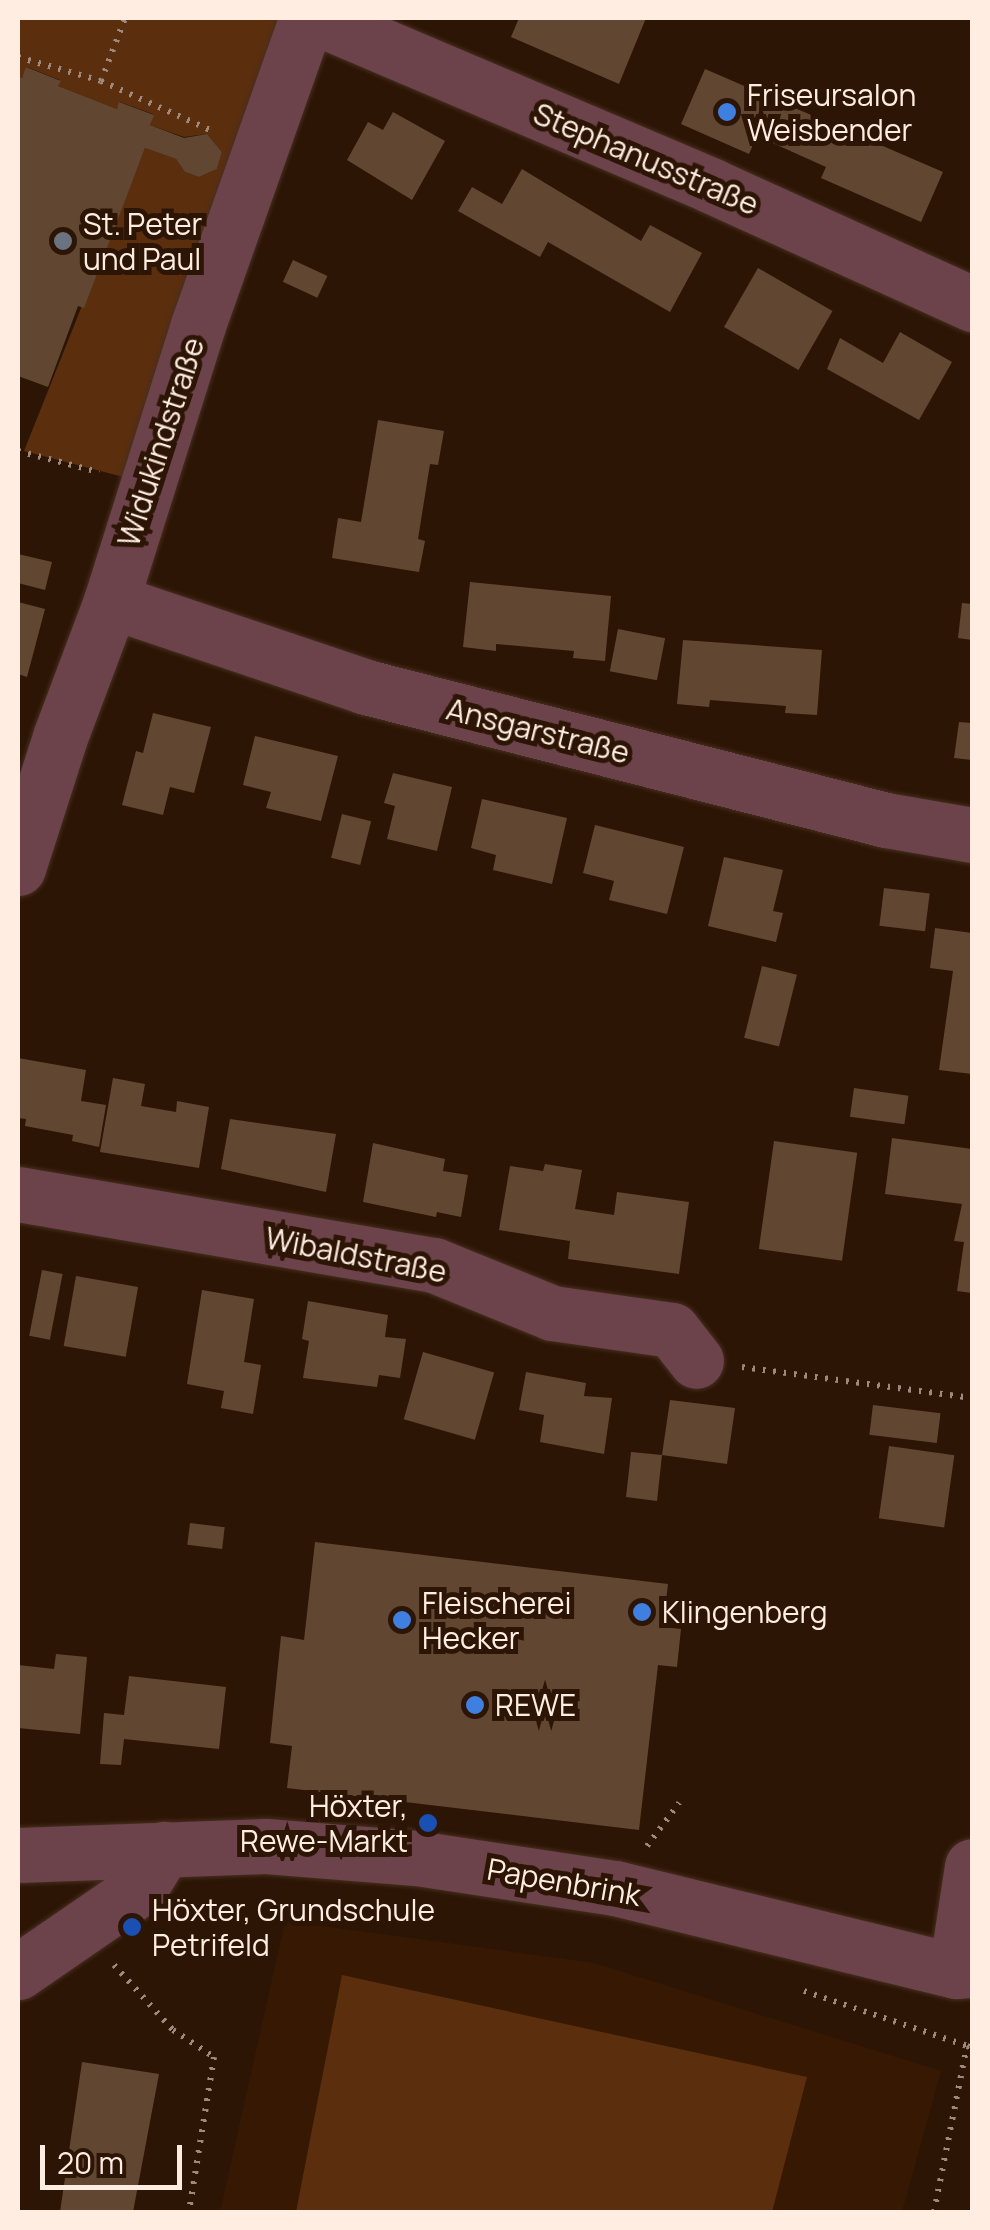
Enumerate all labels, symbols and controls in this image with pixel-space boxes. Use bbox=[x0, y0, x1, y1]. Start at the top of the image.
place label: Friseursalon Weisbender bbox=[747, 77, 916, 148]
street label: Stephanusstraße bbox=[528, 95, 764, 223]
marker: Friseursalon Weisbender bbox=[716, 101, 738, 123]
place label: St. Peter und Paul bbox=[83, 206, 202, 276]
marker: St. Peter und Paul bbox=[52, 230, 74, 252]
street label: Widukindstraße bbox=[110, 333, 212, 551]
street label: Ansgarstraße bbox=[443, 691, 633, 771]
street label: Wibaldstraße bbox=[262, 1220, 450, 1290]
place label: Fleischerei Hecker bbox=[422, 1585, 571, 1656]
place label: Klingenberg bbox=[662, 1594, 828, 1630]
marker: Klingenberg bbox=[631, 1601, 653, 1623]
marker: Fleischerei Hecker bbox=[391, 1609, 413, 1631]
place label: REWE bbox=[495, 1687, 576, 1723]
marker: REWE bbox=[464, 1694, 486, 1716]
place label: Höxter, Rewe-Markt bbox=[240, 1788, 408, 1858]
marker: Höxter, Rewe-Markt bbox=[417, 1812, 439, 1834]
street label: Papenbrink bbox=[485, 1851, 643, 1913]
place label: Höxter, Grundschule Petrifeld bbox=[152, 1892, 435, 1962]
marker: Höxter, Grundschule Petrifeld bbox=[121, 1916, 143, 1938]
scale bar bbox=[45, 2125, 188, 2187]
text: 20 m bbox=[57, 2142, 124, 2183]

